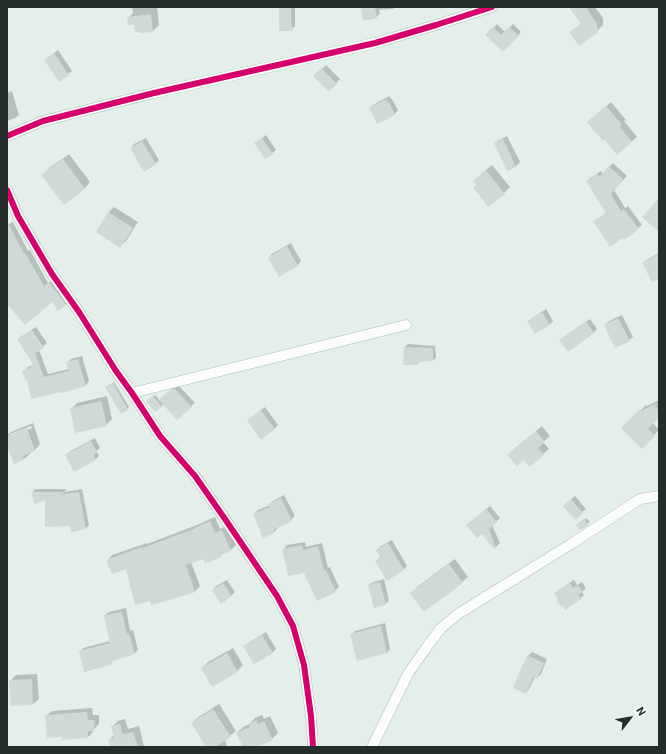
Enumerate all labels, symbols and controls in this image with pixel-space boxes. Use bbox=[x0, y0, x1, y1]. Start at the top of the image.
north arrow bbox=[610, 698, 650, 738]
text: N bbox=[633, 705, 648, 718]

